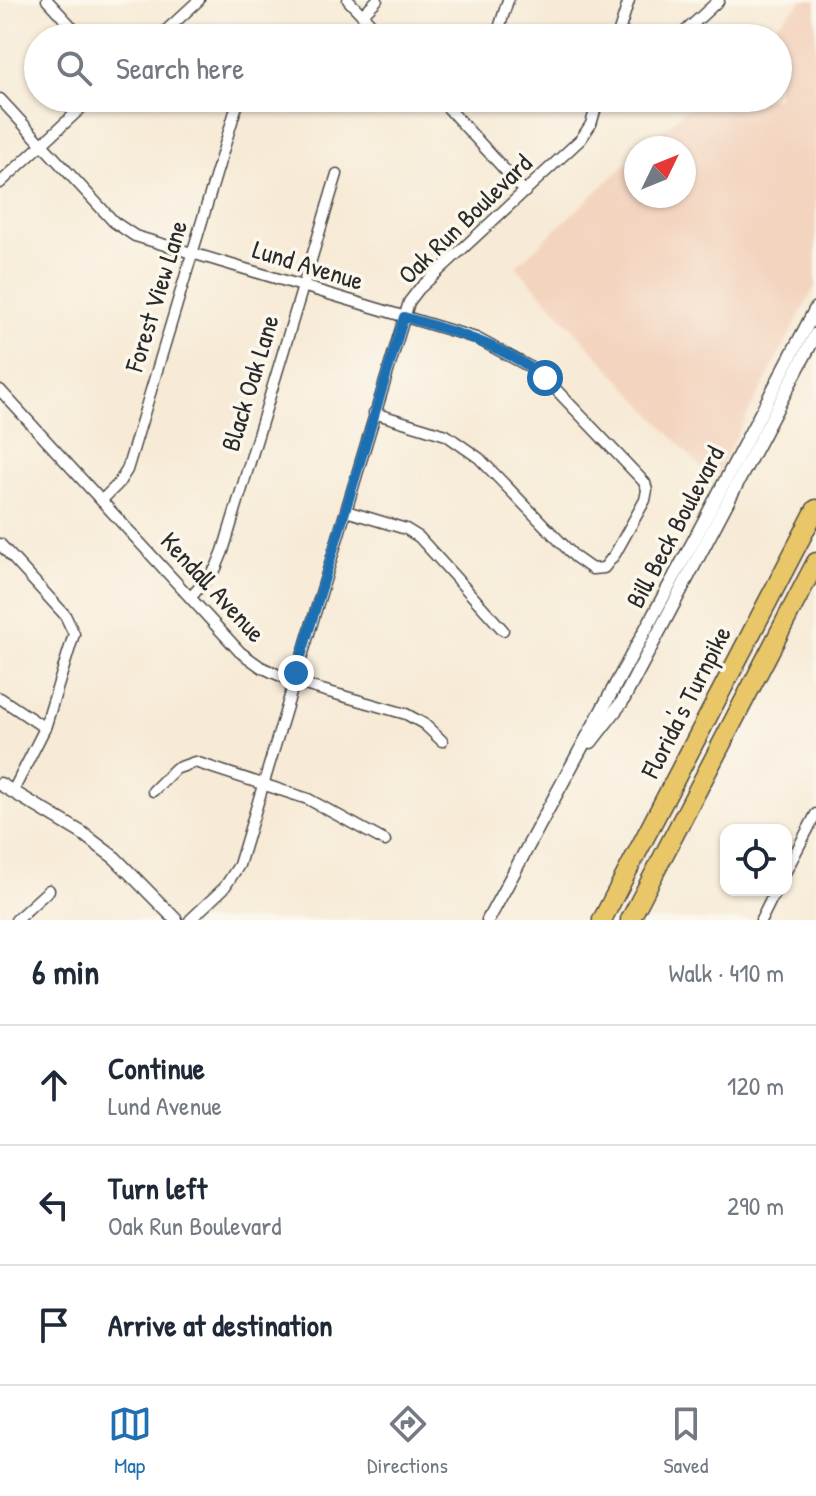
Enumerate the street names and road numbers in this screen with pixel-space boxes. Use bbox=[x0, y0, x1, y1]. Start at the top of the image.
street label: Oak Run Boulevard bbox=[390, 146, 539, 291]
street label: Forest View Lane bbox=[116, 216, 195, 377]
street label: Lund Avenue bbox=[249, 231, 368, 298]
street label: Black Oak Lane bbox=[212, 311, 287, 455]
street label: Bill Beck Boulevard bbox=[617, 440, 732, 614]
street label: Kendall Avenue bbox=[153, 524, 274, 649]
street label: Florida's Turnpike bbox=[632, 620, 739, 785]

